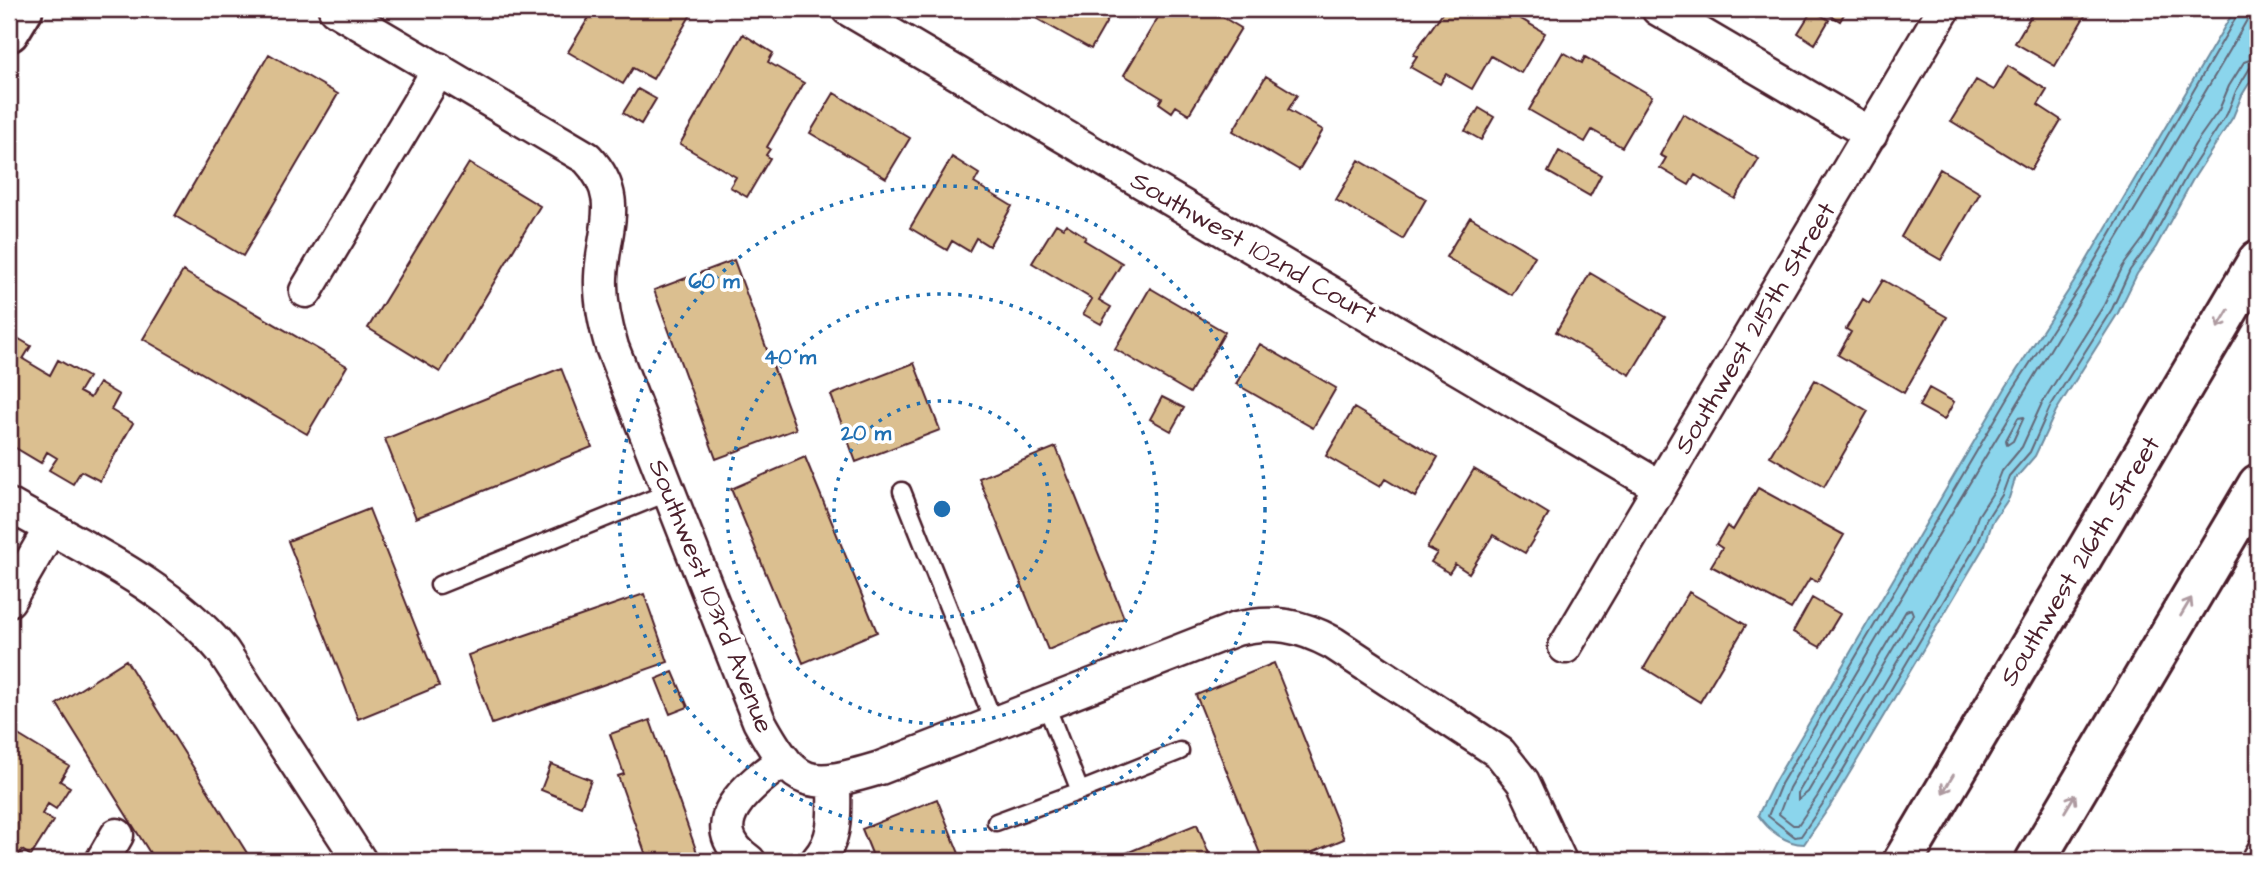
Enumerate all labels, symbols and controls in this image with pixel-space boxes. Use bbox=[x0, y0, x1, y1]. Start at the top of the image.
street label: Southwest 102nd Court bbox=[1124, 163, 1384, 334]
street label: Southwest 215th Street bbox=[1666, 195, 1845, 461]
text: 60 m bbox=[688, 267, 740, 296]
one-way arrow bbox=[2216, 309, 2230, 329]
text: 40 m bbox=[764, 343, 817, 372]
text: 20 m bbox=[840, 419, 892, 448]
street label: Southwest 216th Street bbox=[1991, 429, 2169, 693]
street label: Southwest 103rd Avenue bbox=[640, 454, 782, 738]
centre of rings bbox=[930, 497, 954, 521]
one-way arrow bbox=[2179, 597, 2193, 617]
one-way arrow bbox=[1941, 774, 1955, 794]
one-way arrow bbox=[2063, 793, 2077, 813]

